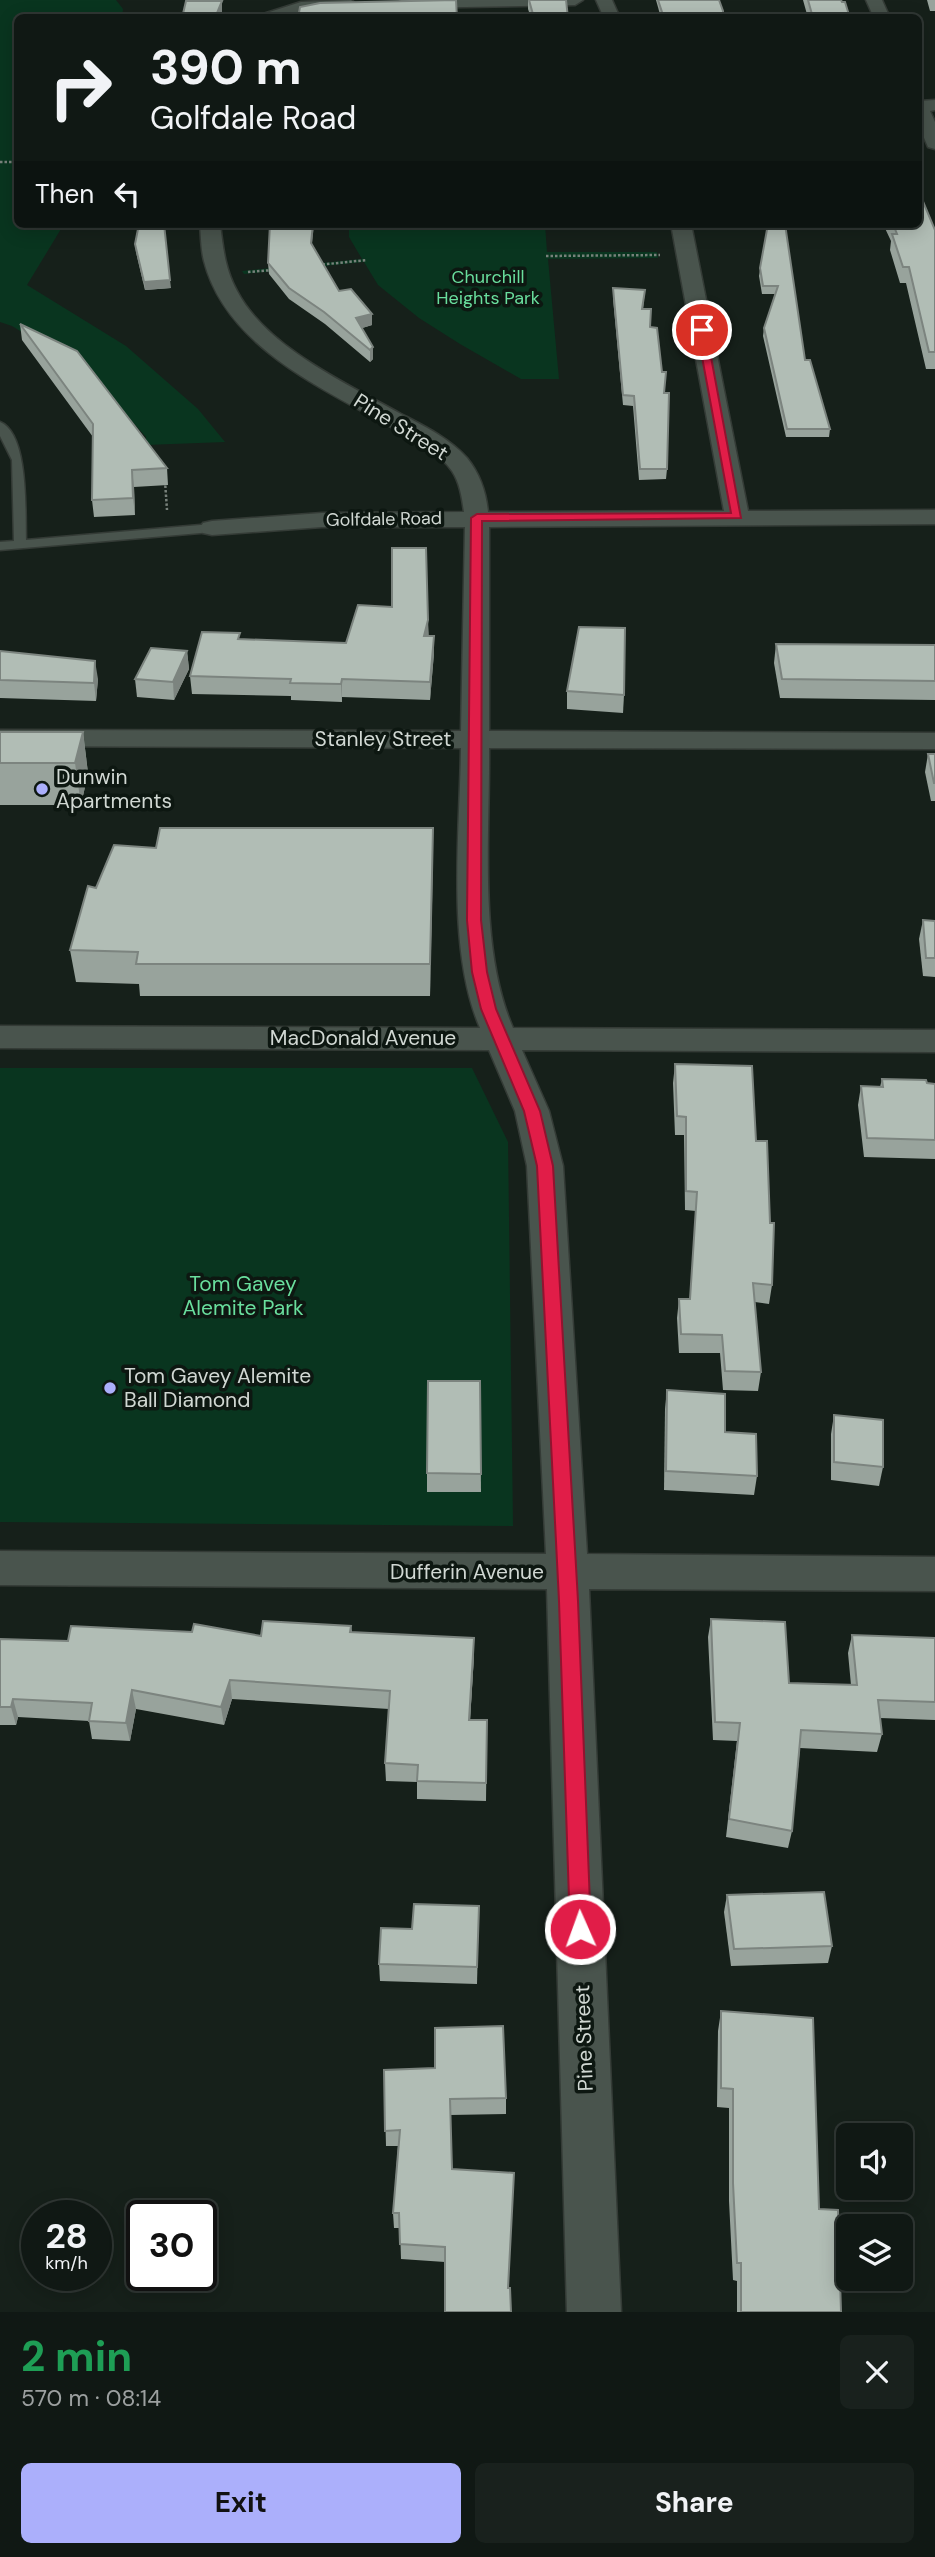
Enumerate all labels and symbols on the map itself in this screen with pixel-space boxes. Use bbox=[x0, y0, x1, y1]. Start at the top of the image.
park label: Churchill Heights Park bbox=[436, 265, 540, 310]
pin bbox=[672, 300, 732, 360]
street label: Pine Street bbox=[349, 387, 453, 467]
street label: Golfdale Road bbox=[326, 506, 442, 532]
street label: Stanley Street bbox=[315, 725, 451, 753]
place label: Dunwin Apartments bbox=[56, 763, 172, 815]
marker: Dunwin Apartments bbox=[34, 781, 50, 797]
street label: MacDonald Avenue bbox=[270, 1024, 456, 1052]
park label: Tom Gavey Alemite Park bbox=[182, 1270, 304, 1322]
place label: Tom Gavey Alemite Ball Diamond bbox=[124, 1362, 311, 1414]
marker: Tom Gavey Alemite Ball Diamond bbox=[102, 1380, 118, 1396]
street label: Dufferin Avenue bbox=[390, 1558, 544, 1586]
position arrow bbox=[543, 1892, 617, 1966]
street label: Pine Street bbox=[568, 1984, 600, 2092]
speed limit sign: 30 bbox=[126, 2200, 217, 2291]

